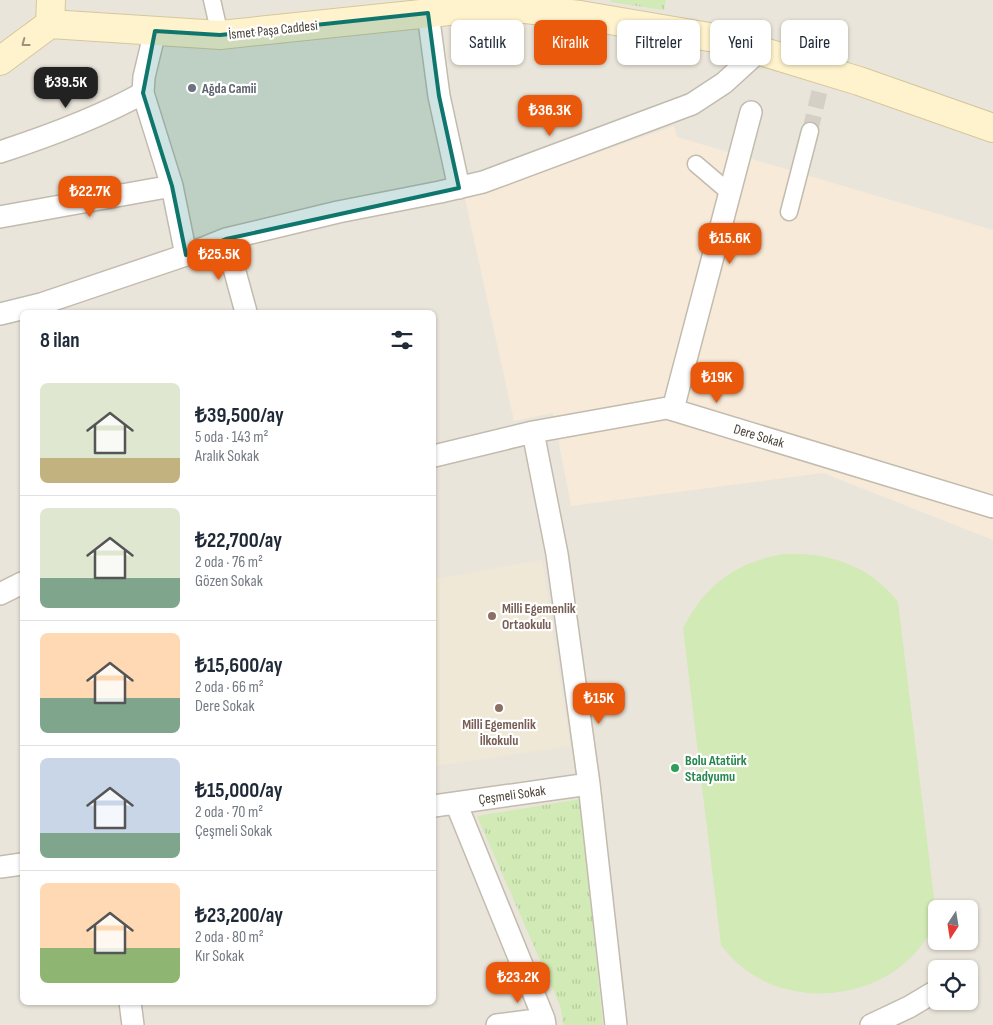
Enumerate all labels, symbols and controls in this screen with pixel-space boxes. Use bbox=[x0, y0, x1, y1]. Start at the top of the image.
street label: İsmet Paşa Caddesi bbox=[228, 17, 318, 43]
chip: Satılık bbox=[451, 20, 524, 65]
chip: Kiralık bbox=[534, 20, 607, 65]
chip: Filtreler bbox=[617, 20, 700, 65]
chip: Yeni bbox=[710, 20, 771, 65]
chip: Daire bbox=[781, 20, 848, 65]
one-way arrow bbox=[21, 37, 31, 46]
pin: ₺39.5K bbox=[25, 66, 107, 109]
text: ₺39.5K bbox=[45, 73, 87, 92]
place label: Ağda Camii bbox=[201, 80, 257, 97]
marker: Ağda Camii bbox=[186, 82, 198, 94]
pin: ₺36.3K bbox=[509, 94, 591, 137]
text: ₺36.3K bbox=[529, 101, 571, 120]
pin: ₺22.7K bbox=[49, 176, 131, 218]
text: ₺22.7K bbox=[69, 182, 111, 201]
pin: ₺15.6K bbox=[689, 222, 771, 265]
text: ₺15.6K bbox=[709, 229, 751, 248]
pin: ₺25.5K bbox=[178, 238, 260, 281]
text: ₺25.5K bbox=[198, 245, 240, 264]
icon: filters bbox=[388, 326, 416, 354]
text: 8 ilan bbox=[40, 328, 80, 353]
pin: ₺19K bbox=[687, 362, 747, 404]
text: ₺19K bbox=[702, 368, 732, 387]
icon: home bbox=[80, 403, 140, 463]
text: ₺39,500/ay bbox=[195, 403, 284, 428]
street label: Dere Sokak bbox=[732, 420, 787, 452]
text: 5 oda · 143 m² bbox=[195, 428, 269, 447]
text: Aralık Sokak bbox=[195, 447, 259, 466]
icon: home bbox=[80, 528, 140, 588]
text: ₺22,700/ay bbox=[195, 528, 282, 553]
text: 2 oda · 76 m² bbox=[195, 553, 263, 572]
text: Gözen Sokak bbox=[195, 572, 263, 591]
place label: Milli Egemenlik Ortaokulu bbox=[502, 600, 576, 633]
marker: Milli Egemenlik Ortaokulu bbox=[486, 610, 498, 622]
icon: home bbox=[80, 653, 140, 713]
text: ₺15,600/ay bbox=[195, 653, 283, 678]
text: 2 oda · 66 m² bbox=[195, 678, 264, 697]
pin: ₺15K bbox=[569, 682, 629, 725]
text: ₺15K bbox=[584, 689, 614, 708]
text: Dere Sokak bbox=[195, 697, 255, 716]
marker: Milli Egemenlik İlkokulu bbox=[493, 702, 505, 714]
place label: Milli Egemenlik İlkokulu bbox=[462, 716, 536, 749]
place label: Bolu Atatürk Stadyumu bbox=[685, 752, 747, 785]
marker: Bolu Atatürk Stadyumu bbox=[669, 762, 681, 774]
icon: home bbox=[80, 778, 140, 838]
text: ₺15,000/ay bbox=[195, 778, 283, 803]
street label: Çeşmeli Sokak bbox=[477, 782, 547, 808]
text: 2 oda · 70 m² bbox=[195, 803, 263, 822]
text: Çeşmeli Sokak bbox=[195, 822, 272, 841]
north arrow bbox=[928, 900, 978, 950]
map controls bbox=[928, 900, 978, 1010]
icon: home bbox=[80, 903, 140, 963]
text: ₺23,200/ay bbox=[195, 903, 283, 928]
text: 2 oda · 80 m² bbox=[195, 928, 264, 947]
text: Kır Sokak bbox=[195, 947, 244, 966]
button: locate bbox=[928, 960, 978, 1010]
pin: ₺23.2K bbox=[477, 962, 559, 1004]
text: ₺23.2K bbox=[497, 968, 539, 987]

